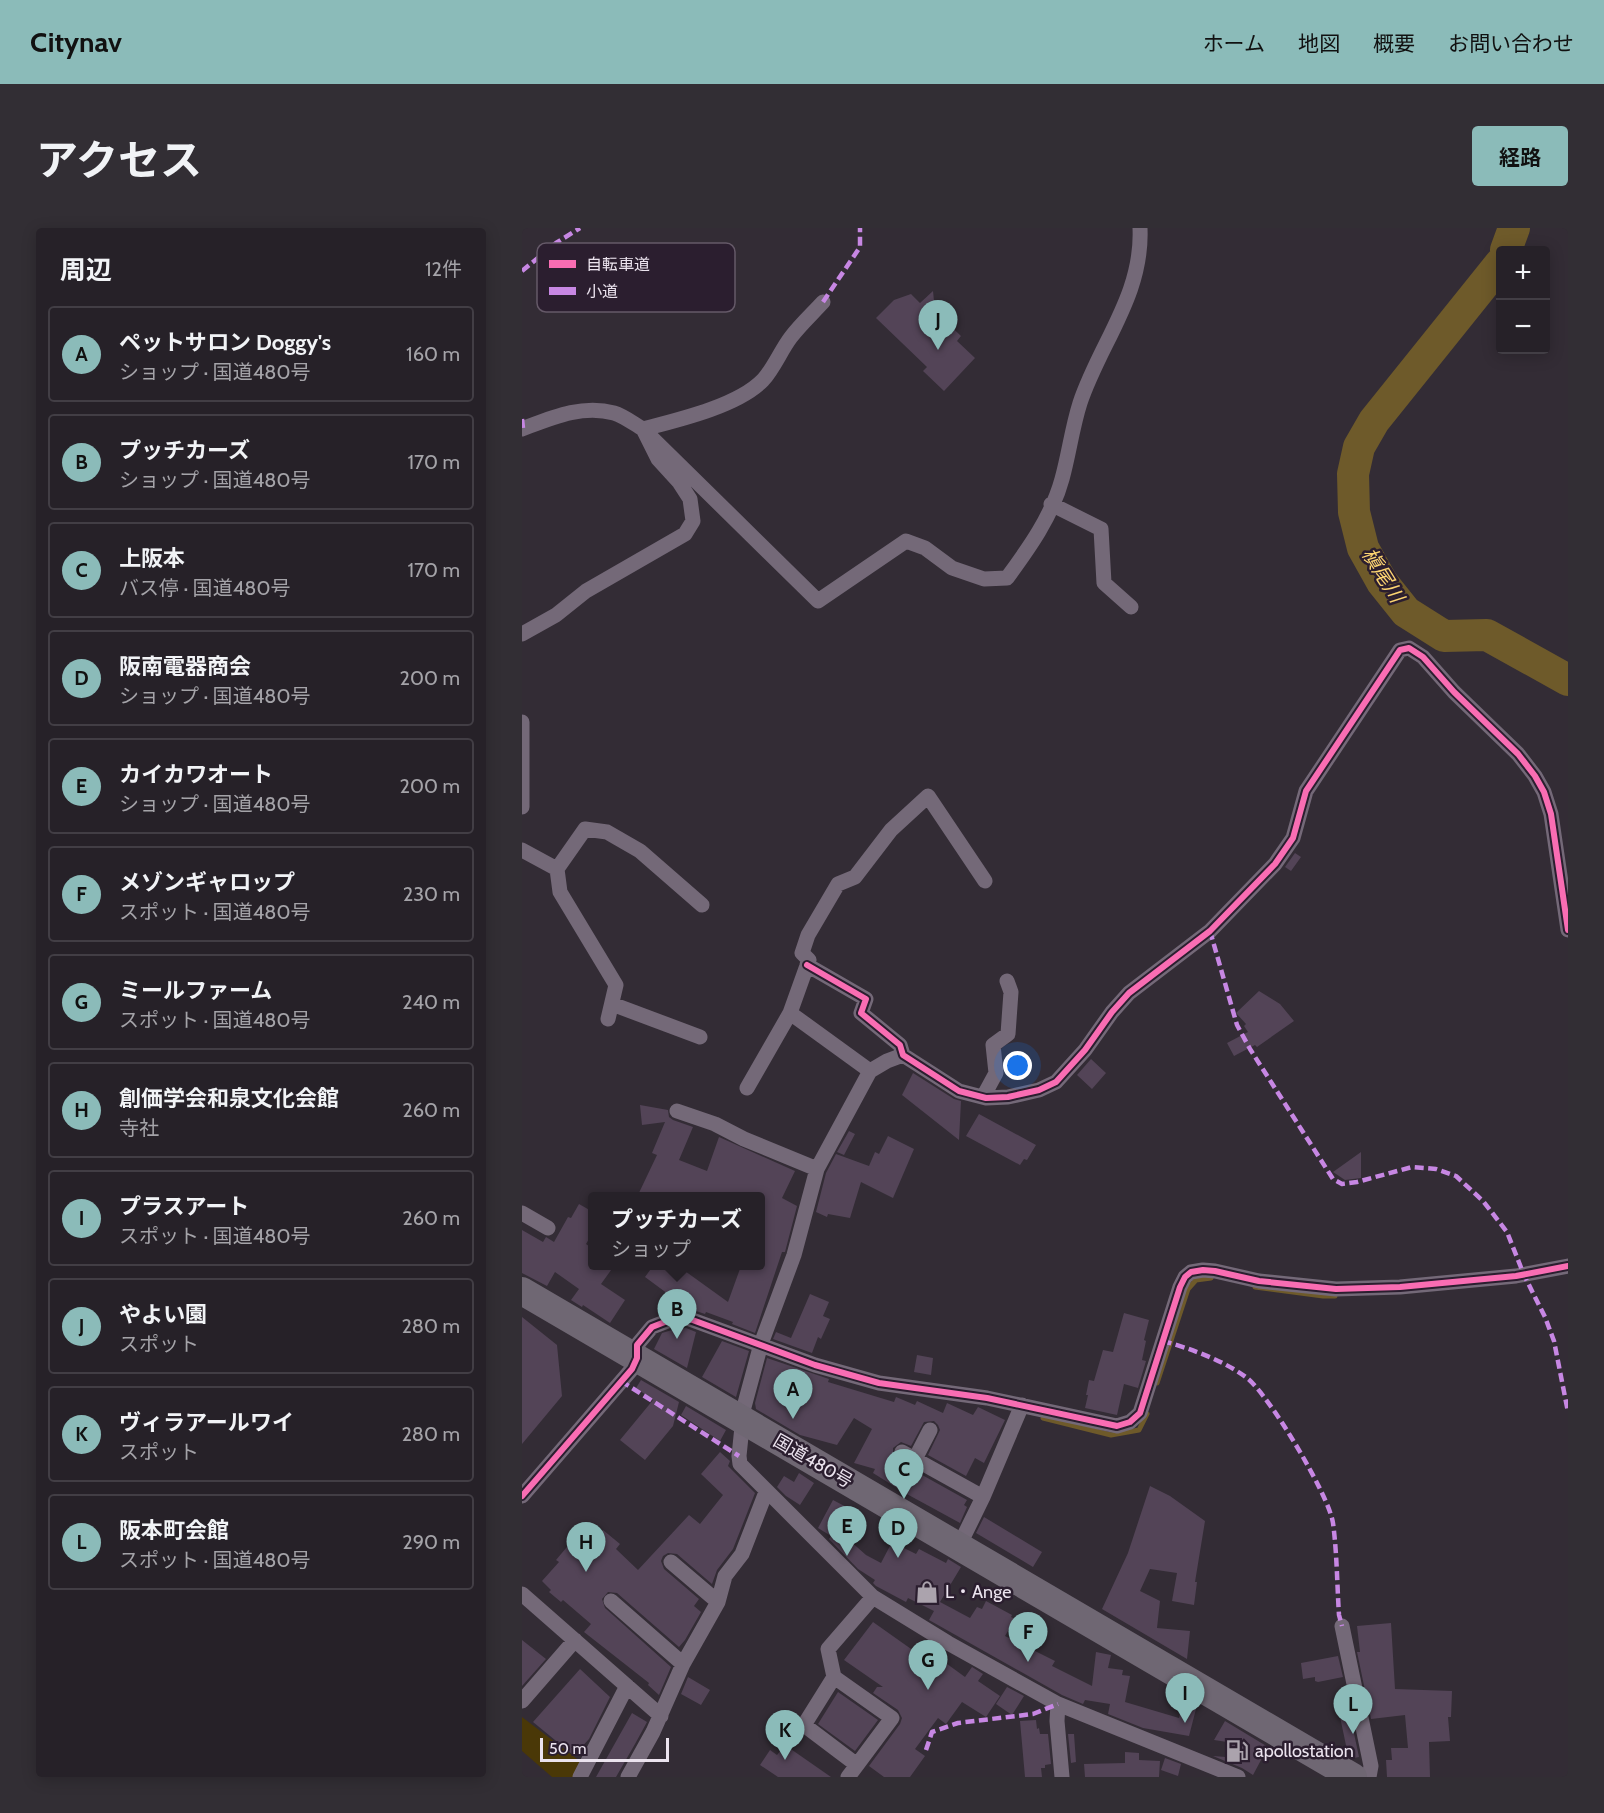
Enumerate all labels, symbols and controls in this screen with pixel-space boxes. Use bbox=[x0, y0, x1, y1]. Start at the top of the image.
text: Citynav bbox=[30, 25, 122, 59]
text: ホーム bbox=[1203, 31, 1265, 56]
text: 地図 bbox=[1298, 31, 1340, 56]
text: 概要 bbox=[1373, 31, 1415, 56]
text: お問い合わせ bbox=[1448, 31, 1574, 56]
button: 経路 bbox=[1472, 126, 1568, 186]
text: アクセス bbox=[36, 134, 202, 186]
legend bbox=[537, 243, 735, 312]
map controls bbox=[1496, 246, 1550, 354]
button: + bbox=[1496, 246, 1550, 300]
text: 周辺 bbox=[60, 254, 112, 286]
text: 自転車道 bbox=[586, 255, 650, 274]
text: 12件 bbox=[425, 257, 462, 281]
text: 小道 bbox=[586, 282, 618, 301]
pin: J bbox=[918, 300, 958, 350]
button: − bbox=[1496, 300, 1550, 354]
text: ペットサロン Doggy's bbox=[119, 329, 331, 356]
text: A bbox=[75, 342, 88, 366]
text: 160 m bbox=[406, 342, 460, 366]
text: ショップ · 国道480号 bbox=[119, 360, 310, 384]
text: プッチカーズ bbox=[119, 437, 250, 464]
text: B bbox=[75, 450, 88, 474]
text: 170 m bbox=[408, 450, 460, 474]
text: ショップ · 国道480号 bbox=[119, 468, 310, 492]
water label: 槇尾川 bbox=[1357, 543, 1410, 608]
text: 上阪本 bbox=[119, 545, 185, 572]
text: C bbox=[75, 558, 88, 582]
text: 170 m bbox=[408, 558, 460, 582]
text: バス停 · 国道480号 bbox=[119, 576, 290, 600]
text: 阪南電器商会 bbox=[119, 653, 251, 680]
text: D bbox=[74, 666, 89, 690]
text: 200 m bbox=[400, 666, 460, 690]
text: ショップ · 国道480号 bbox=[119, 684, 310, 708]
text: カイカワオート bbox=[119, 761, 273, 788]
text: E bbox=[76, 774, 87, 798]
text: 200 m bbox=[400, 774, 460, 798]
text: ショップ · 国道480号 bbox=[119, 792, 310, 816]
text: メゾンギャロップ bbox=[119, 869, 295, 896]
text: F bbox=[76, 882, 87, 906]
text: 230 m bbox=[403, 882, 460, 906]
text: スポット · 国道480号 bbox=[119, 900, 310, 924]
text: ミールファーム bbox=[119, 977, 272, 1004]
text: G bbox=[75, 990, 88, 1014]
text: 240 m bbox=[402, 990, 460, 1014]
text: スポット · 国道480号 bbox=[119, 1008, 310, 1032]
your location bbox=[1003, 1051, 1032, 1080]
text: 創価学会和泉文化会館 bbox=[119, 1085, 339, 1112]
text: H bbox=[74, 1098, 89, 1122]
text: 260 m bbox=[402, 1098, 460, 1122]
text: 寺社 bbox=[119, 1116, 159, 1140]
popup bbox=[588, 1192, 765, 1270]
text: プラスアート bbox=[119, 1193, 249, 1220]
text: I bbox=[79, 1206, 84, 1230]
text: 260 m bbox=[402, 1206, 460, 1230]
text: プッチカーズ bbox=[611, 1206, 742, 1233]
text: スポット · 国道480号 bbox=[119, 1224, 310, 1248]
text: ショップ bbox=[611, 1237, 691, 1261]
pin: B bbox=[658, 1290, 696, 1339]
text: やよい園 bbox=[119, 1301, 207, 1328]
text: J bbox=[79, 1314, 84, 1338]
text: 280 m bbox=[401, 1314, 460, 1338]
text: スポット bbox=[119, 1332, 199, 1356]
pin: A bbox=[774, 1370, 812, 1419]
text: ヴィラアールワイ bbox=[119, 1409, 294, 1436]
text: K bbox=[75, 1422, 88, 1446]
text: 280 m bbox=[401, 1422, 460, 1446]
street label: 国道480号 bbox=[769, 1430, 857, 1492]
text: スポット bbox=[119, 1440, 199, 1464]
pin: C bbox=[884, 1450, 923, 1499]
pin: E bbox=[828, 1506, 866, 1556]
pin: D bbox=[878, 1508, 917, 1558]
text: 阪本町会館 bbox=[119, 1517, 229, 1544]
pin: H bbox=[566, 1522, 606, 1572]
text: L bbox=[77, 1530, 87, 1554]
text: 290 m bbox=[402, 1530, 460, 1554]
text: スポット · 国道480号 bbox=[119, 1548, 310, 1572]
shop icon: L・Ange bbox=[914, 1579, 940, 1605]
place label: L・Ange bbox=[945, 1581, 1011, 1603]
pin: F bbox=[1008, 1612, 1048, 1662]
pin: G bbox=[908, 1640, 948, 1690]
pin: I bbox=[1166, 1674, 1204, 1723]
pin: L bbox=[1334, 1684, 1372, 1734]
pin: K bbox=[766, 1710, 804, 1760]
scale bar bbox=[540, 1735, 669, 1762]
fuel station icon: apollostation bbox=[1224, 1738, 1250, 1764]
text: 50 m bbox=[549, 1739, 586, 1758]
place label: apollostation bbox=[1255, 1740, 1354, 1762]

